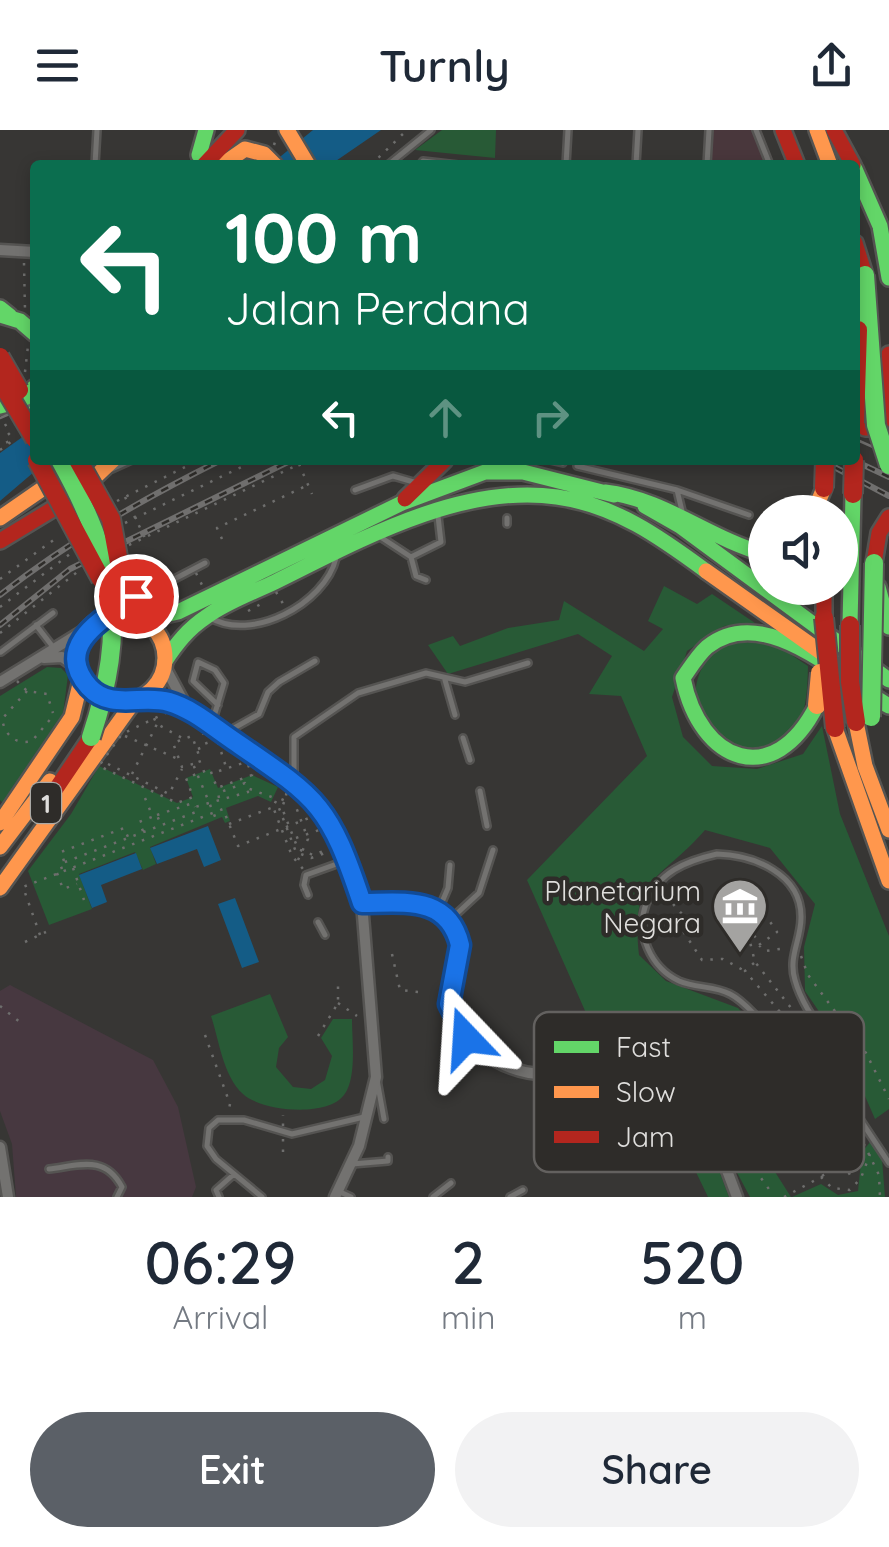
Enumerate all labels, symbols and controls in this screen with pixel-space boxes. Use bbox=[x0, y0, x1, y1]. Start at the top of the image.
text: Turnly bbox=[379, 37, 510, 93]
icon: menu bbox=[30, 38, 85, 93]
icon: share bbox=[804, 38, 859, 93]
text: 100 m bbox=[225, 193, 422, 281]
icon: left bbox=[60, 200, 190, 330]
text: Jalan Perdana bbox=[225, 280, 530, 336]
icon: left bbox=[313, 390, 368, 445]
icon: ahead bbox=[418, 390, 473, 445]
icon: right bbox=[523, 390, 578, 445]
map controls bbox=[748, 495, 858, 605]
button: sound bbox=[748, 495, 858, 605]
pin bbox=[94, 554, 179, 639]
icon: arrive bbox=[109, 569, 164, 624]
road number: 1 bbox=[31, 783, 61, 823]
place label: Planetarium Negara bbox=[544, 873, 701, 940]
museum icon: Planetarium Negara bbox=[710, 876, 770, 955]
position arrow bbox=[414, 986, 518, 1090]
legend bbox=[534, 1012, 864, 1172]
text: Fast bbox=[616, 1029, 671, 1064]
text: Slow bbox=[616, 1074, 676, 1109]
text: Jam bbox=[616, 1119, 675, 1154]
text: 06:29 bbox=[145, 1224, 296, 1299]
text: 2 bbox=[451, 1224, 485, 1299]
text: 520 bbox=[640, 1224, 744, 1299]
text: Arrival bbox=[173, 1297, 268, 1337]
text: min bbox=[441, 1297, 496, 1337]
text: m bbox=[678, 1297, 707, 1337]
button: Exit bbox=[30, 1412, 435, 1527]
button: Share bbox=[455, 1412, 859, 1527]

